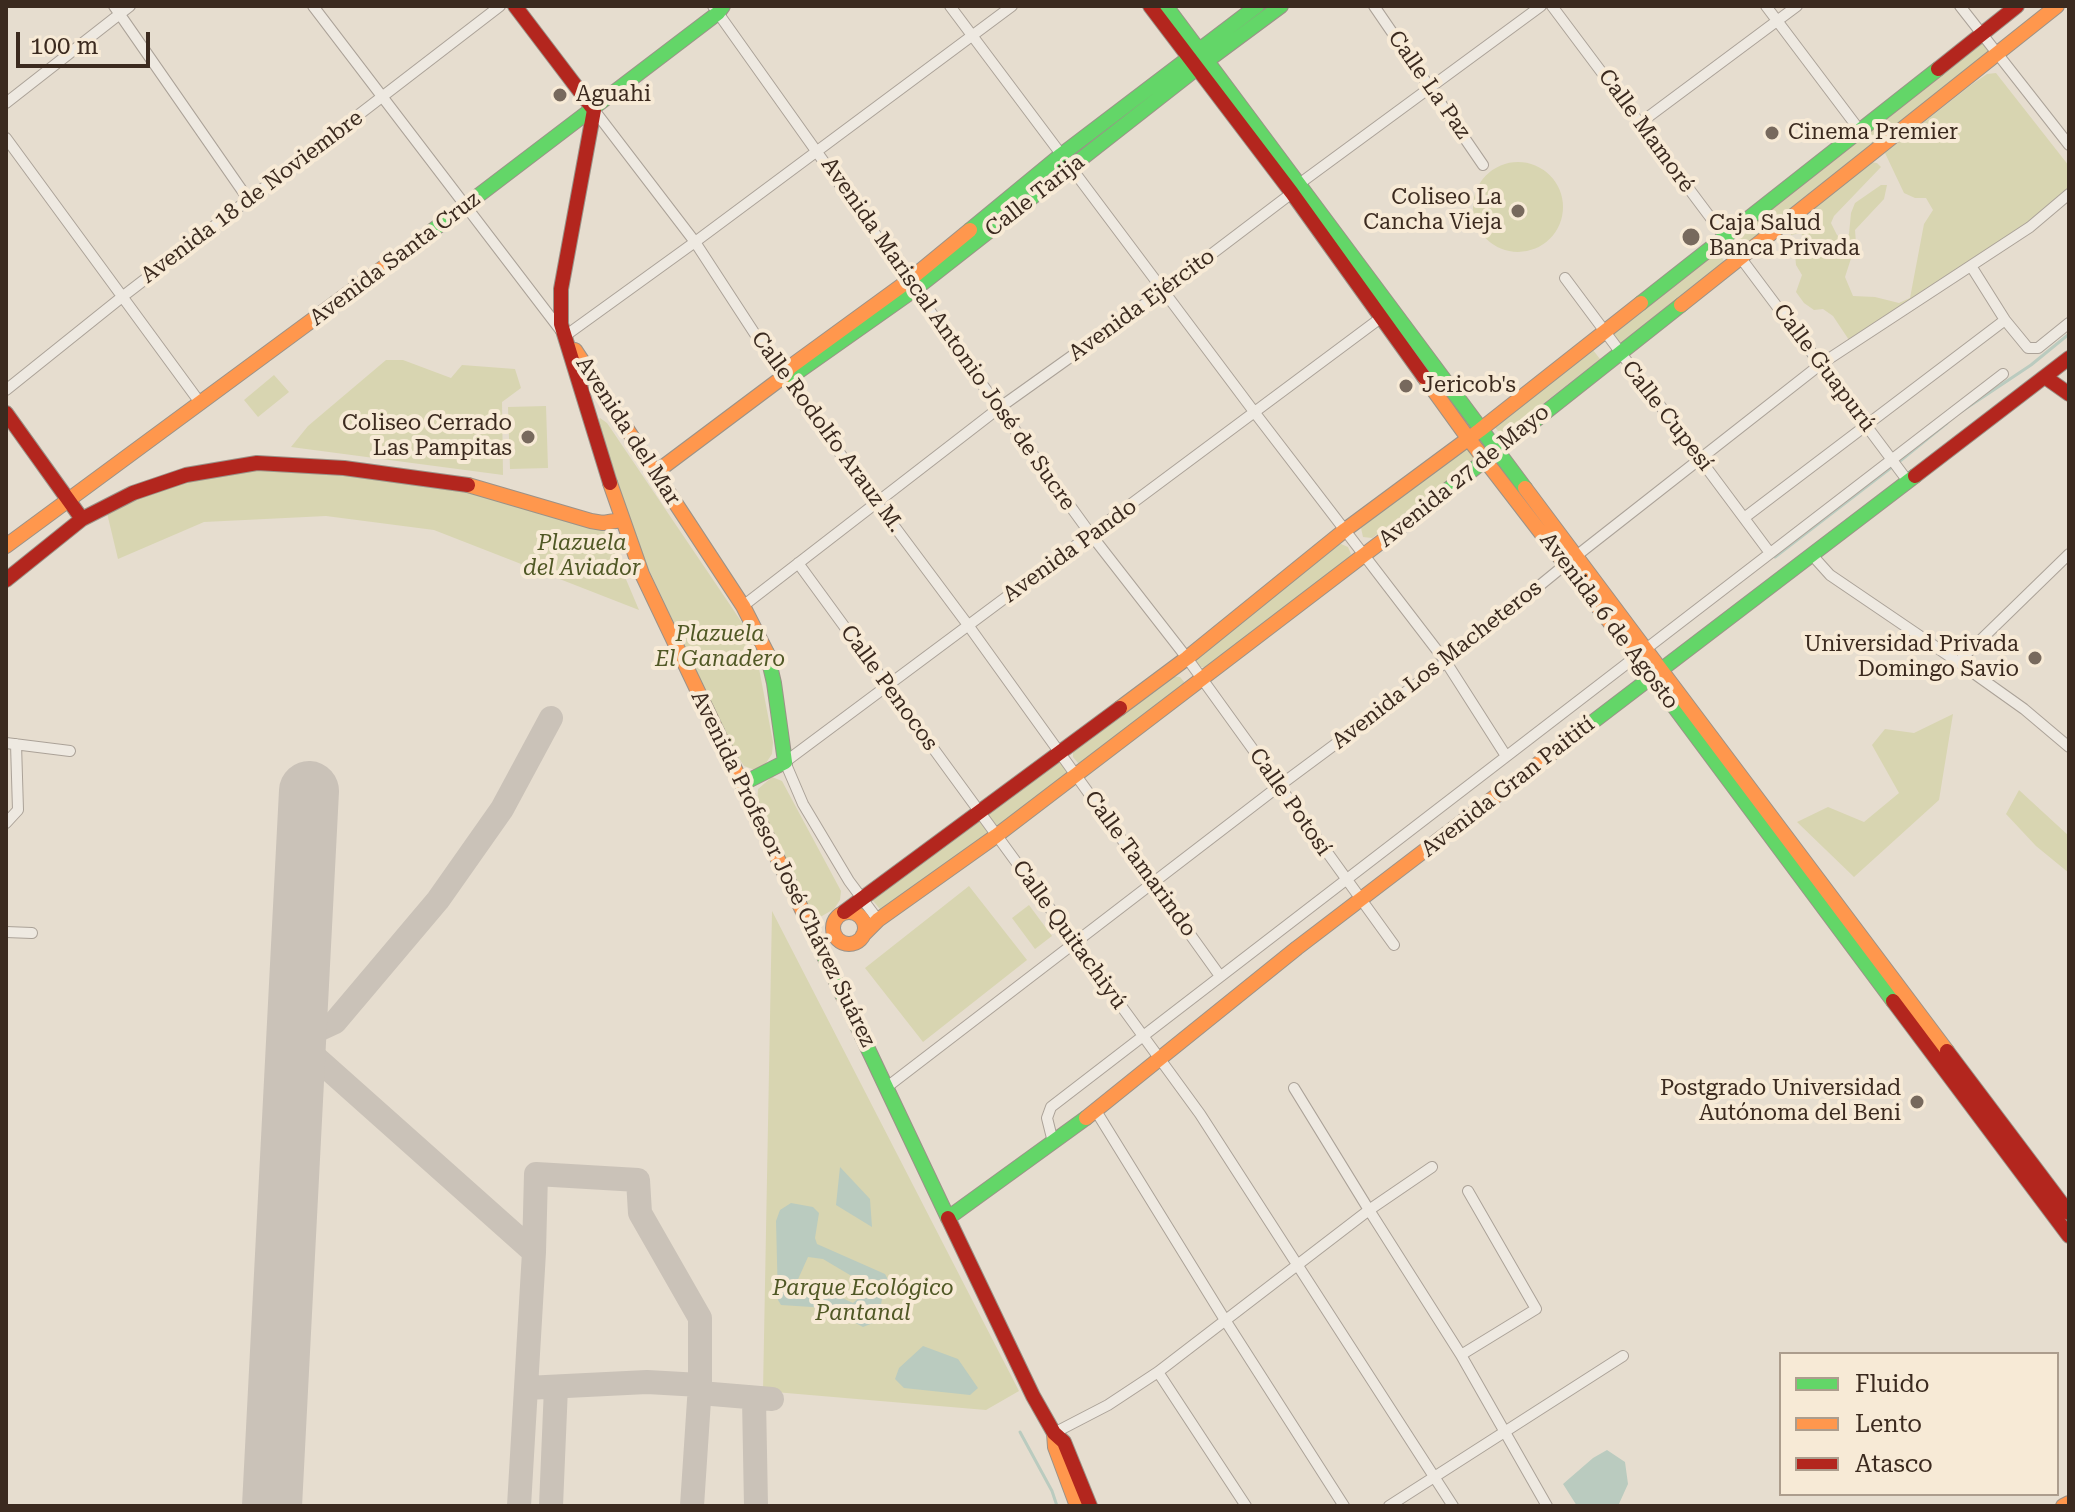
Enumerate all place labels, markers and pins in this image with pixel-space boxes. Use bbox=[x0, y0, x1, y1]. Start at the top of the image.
place label: Aguahi bbox=[576, 82, 651, 108]
marker: Aguahi bbox=[551, 86, 569, 104]
place label: Cinema Premier bbox=[1788, 120, 1958, 146]
marker: Cinema Premier bbox=[1763, 124, 1781, 142]
place label: Coliseo La Cancha Vieja bbox=[1363, 185, 1502, 236]
marker: Coliseo La Cancha Vieja bbox=[1509, 202, 1527, 220]
place label: Caja Salud Banca Privada bbox=[1709, 211, 1860, 262]
marker: Caja Salud Banca Privada bbox=[1680, 226, 1702, 248]
place label: Jericob's bbox=[1422, 373, 1516, 399]
marker: Jericob's bbox=[1397, 377, 1415, 395]
place label: Coliseo Cerrado Las Pampitas bbox=[342, 411, 512, 462]
marker: Coliseo Cerrado Las Pampitas bbox=[519, 428, 537, 446]
place label: Universidad Privada Domingo Savio bbox=[1804, 632, 2019, 684]
marker: Universidad Privada Domingo Savio bbox=[2026, 649, 2044, 667]
place label: Postgrado Universidad Autónoma del Beni bbox=[1660, 1076, 1901, 1128]
marker: Postgrado Universidad Autónoma del Beni bbox=[1908, 1093, 1926, 1111]

